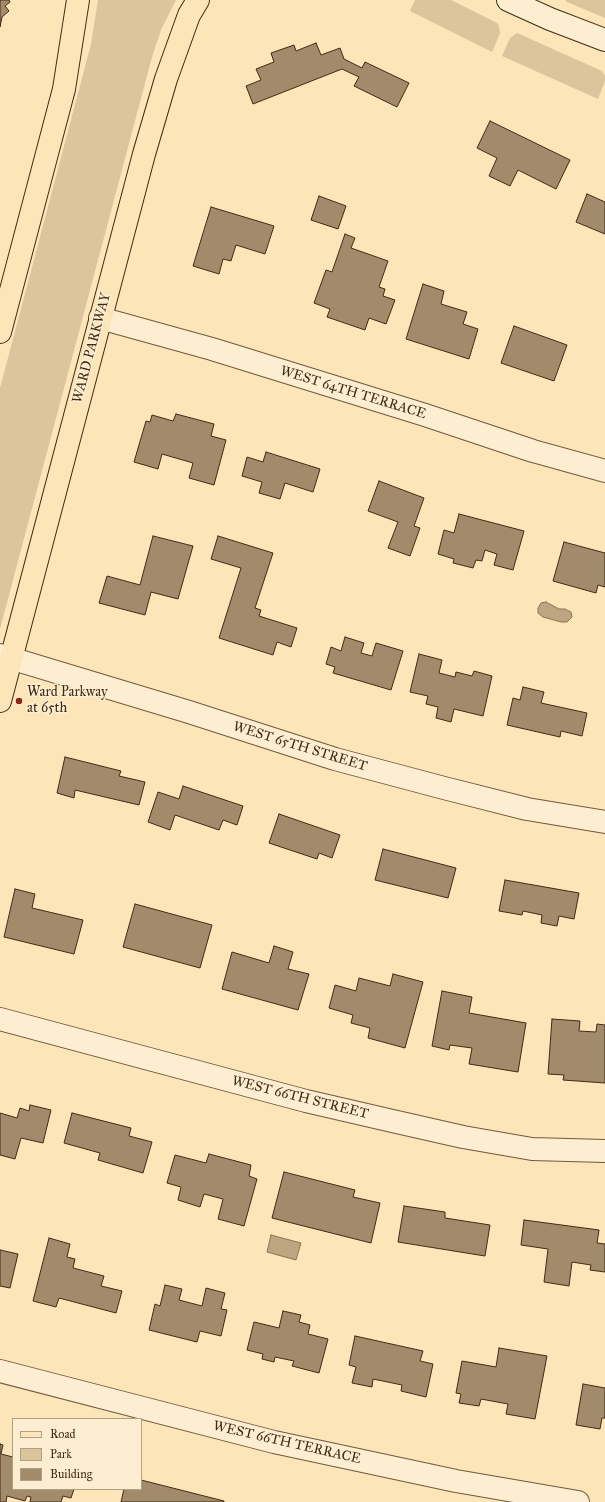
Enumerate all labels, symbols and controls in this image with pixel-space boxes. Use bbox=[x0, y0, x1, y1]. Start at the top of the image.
street label: WARD PARKWAY bbox=[69, 291, 115, 405]
street label: WEST 64TH TERRACE bbox=[278, 363, 428, 423]
place label: Ward Parkway at 65th bbox=[27, 685, 108, 718]
marker: Ward Parkway at 65th bbox=[14, 696, 24, 706]
street label: WEST 65TH STREET bbox=[231, 719, 369, 775]
street label: WEST 66TH STREET bbox=[230, 1073, 370, 1123]
legend bbox=[12, 1418, 142, 1490]
street label: WEST 66TH TERRACE bbox=[212, 1418, 362, 1468]
text: Road bbox=[50, 1427, 76, 1441]
text: Park bbox=[50, 1447, 72, 1461]
text: Building bbox=[50, 1467, 92, 1481]

